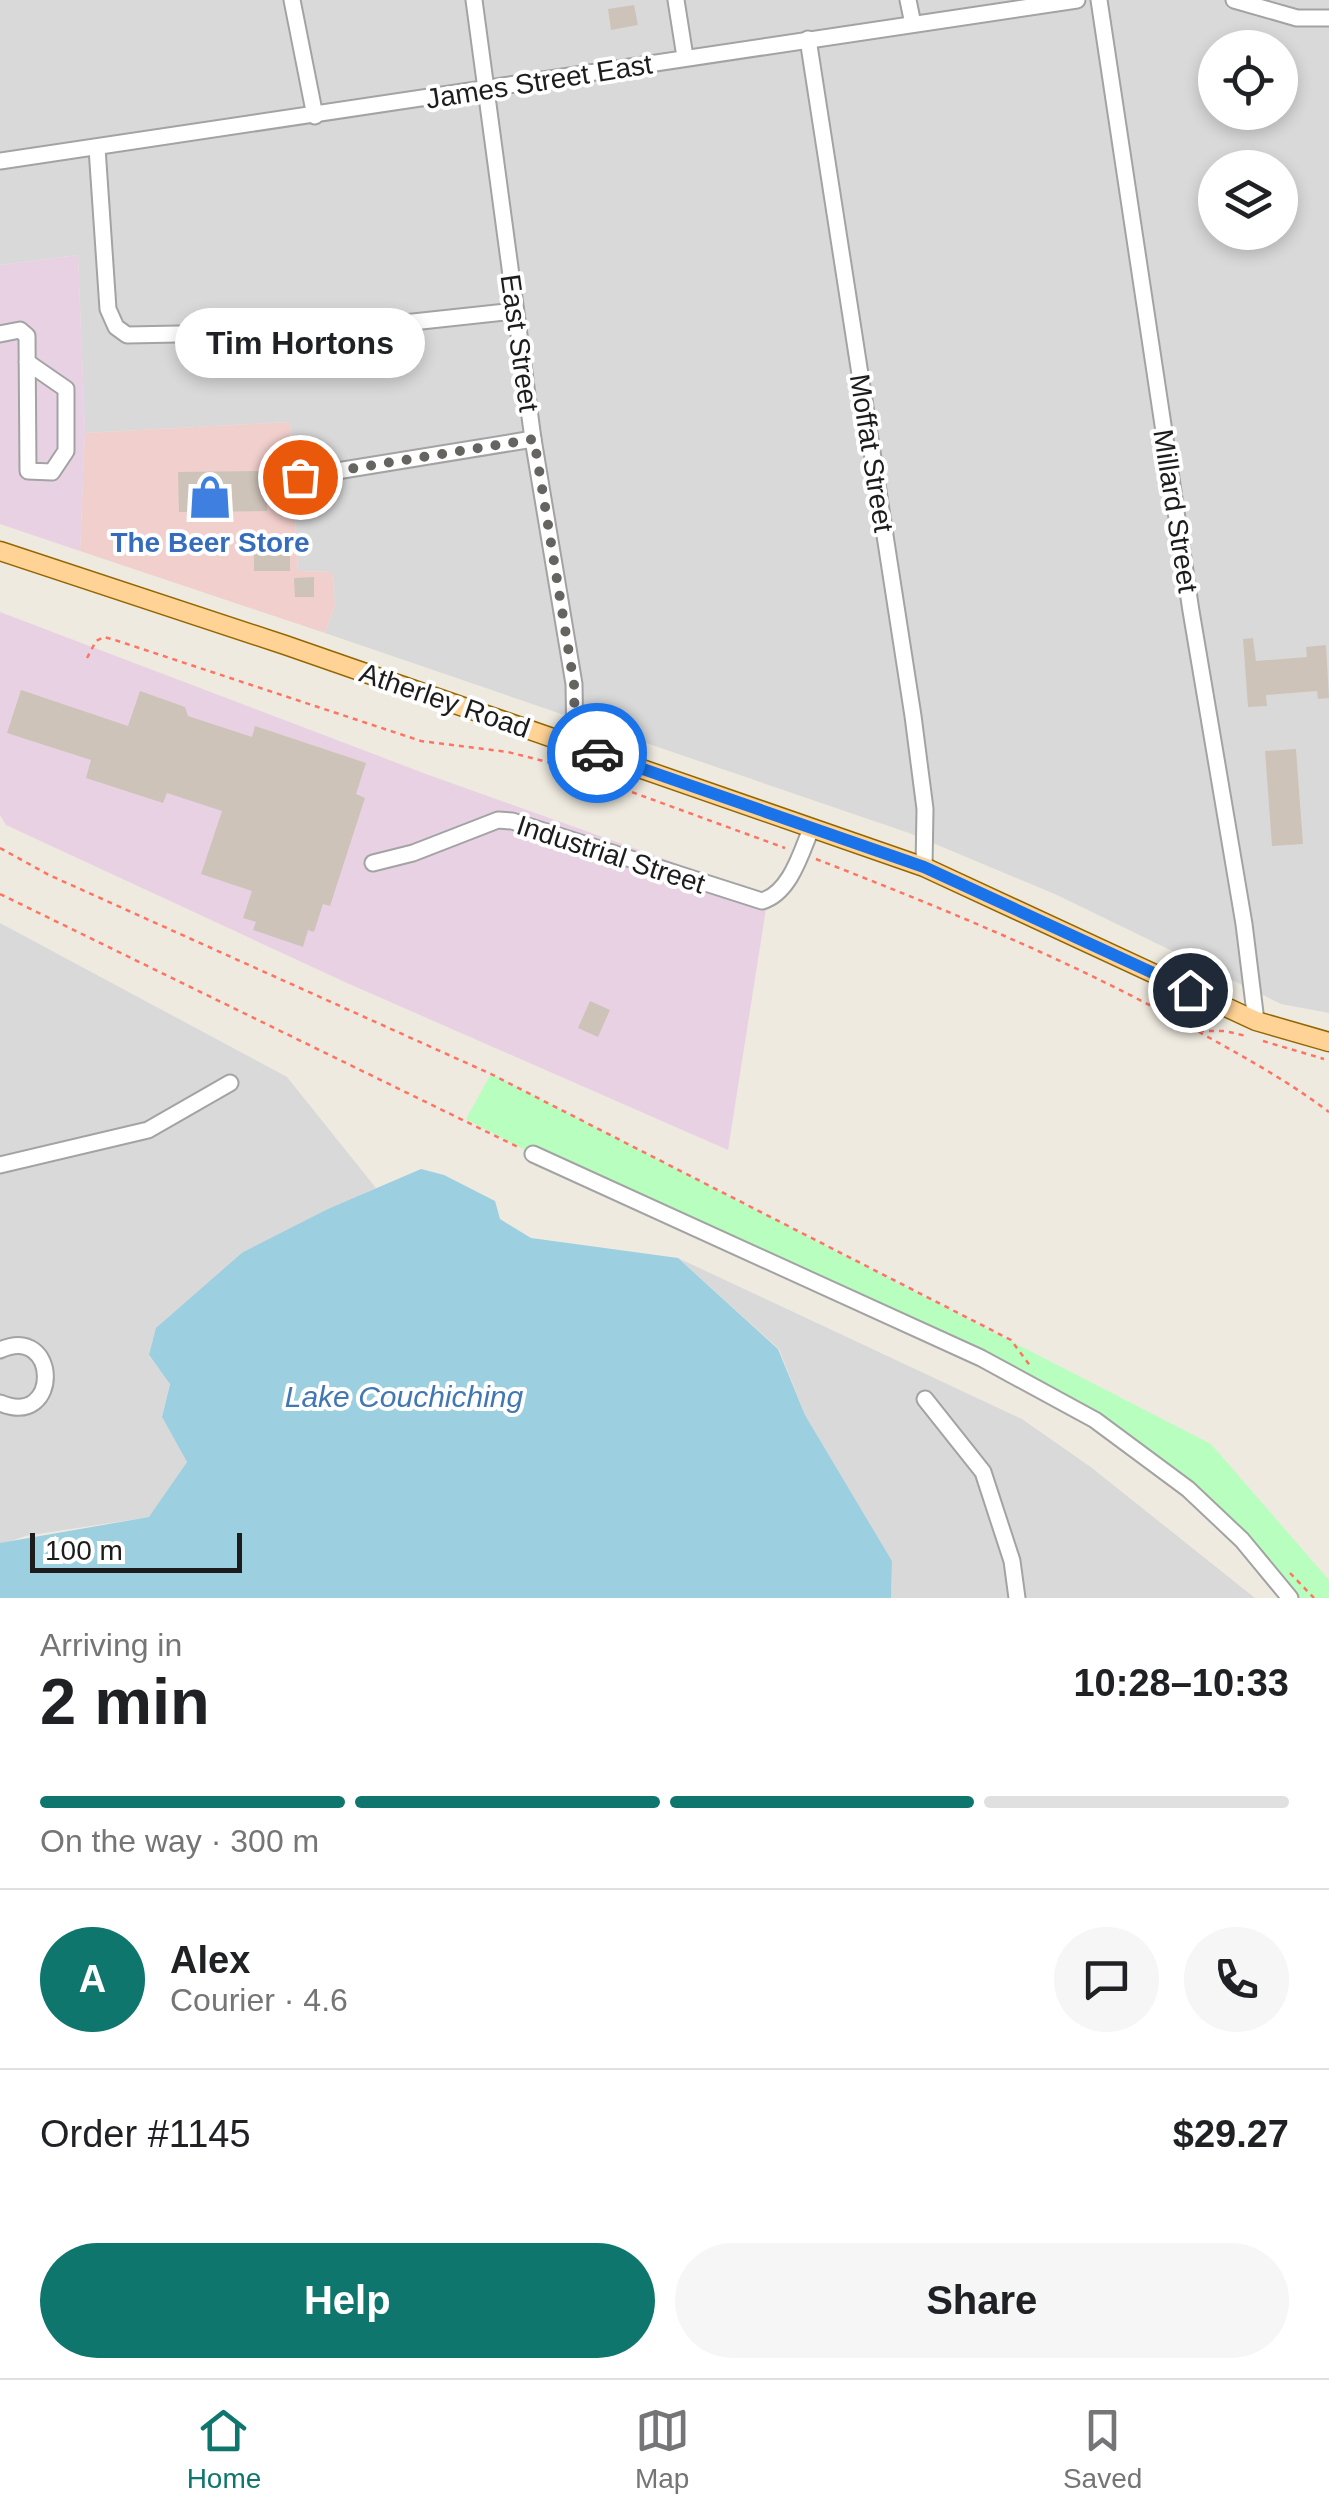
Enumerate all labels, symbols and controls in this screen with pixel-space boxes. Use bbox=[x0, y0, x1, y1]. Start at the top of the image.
map controls bbox=[1198, 30, 1298, 250]
button: locate bbox=[1198, 30, 1298, 130]
street label: James Street East bbox=[424, 48, 655, 115]
button: layers bbox=[1198, 150, 1298, 250]
street label: East Street bbox=[495, 272, 545, 414]
callout: Tim Hortons bbox=[175, 307, 425, 377]
text: Tim Hortons bbox=[206, 325, 394, 361]
street label: Moffat Street bbox=[844, 372, 899, 535]
street label: Millard Street bbox=[1147, 427, 1204, 595]
pin bbox=[258, 435, 343, 520]
icon: bag bbox=[273, 450, 328, 505]
shop icon: The Beer Store bbox=[186, 473, 234, 521]
place label: The Beer Store bbox=[110, 527, 310, 558]
street label: Atherley Road bbox=[356, 657, 534, 744]
courier bbox=[547, 703, 647, 803]
icon: car bbox=[570, 726, 625, 781]
street label: Industrial Street bbox=[513, 809, 709, 900]
pin bbox=[1148, 948, 1233, 1033]
icon: home bbox=[1163, 963, 1218, 1018]
water label: Lake Couchiching bbox=[285, 1380, 524, 1413]
scale bar bbox=[30, 1528, 242, 1572]
text: 100 m bbox=[45, 1535, 123, 1566]
text: Arriving in bbox=[40, 1627, 182, 1663]
text: 10:28–10:33 bbox=[1073, 1662, 1289, 1704]
text: 2 min bbox=[40, 1665, 210, 1738]
text: On the way · 300 m bbox=[40, 1823, 319, 1859]
button: chat bbox=[1054, 1927, 1159, 2032]
button: phone bbox=[1184, 1927, 1289, 2032]
text: Alex bbox=[170, 1939, 250, 1981]
text: A bbox=[79, 1958, 106, 2000]
text: Courier · 4.6 bbox=[170, 1982, 348, 2018]
text: Order #1145 bbox=[40, 2113, 251, 2155]
text: $29.27 bbox=[1173, 2113, 1289, 2155]
button: Help bbox=[40, 2243, 655, 2358]
button: Share bbox=[675, 2243, 1289, 2358]
tab: Home bbox=[187, 2403, 261, 2495]
tab: Map bbox=[635, 2403, 690, 2495]
tab: Saved bbox=[1063, 2403, 1142, 2495]

